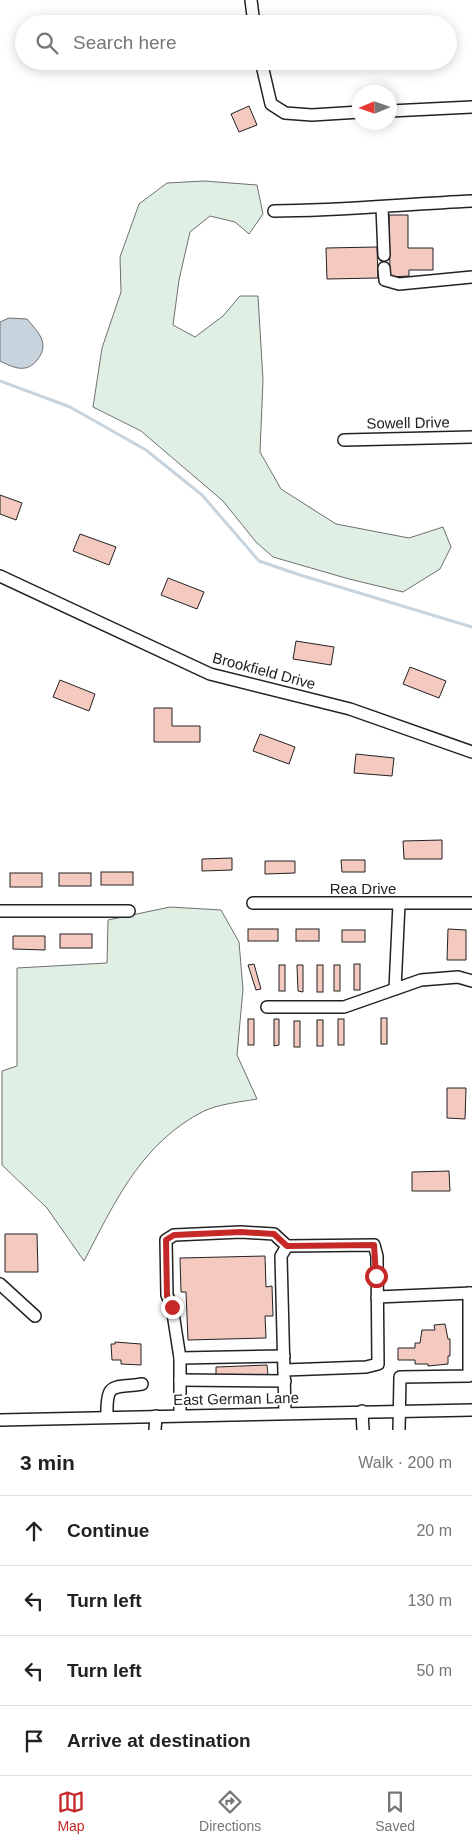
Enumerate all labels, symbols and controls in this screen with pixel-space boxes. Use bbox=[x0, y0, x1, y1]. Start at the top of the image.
search box bbox=[15, 15, 457, 70]
icon: search bbox=[33, 29, 61, 57]
text: Search here bbox=[73, 32, 177, 53]
north arrow bbox=[352, 85, 397, 130]
street label: Sowell Drive bbox=[366, 413, 450, 432]
street label: Brookfield Drive bbox=[211, 649, 317, 692]
street label: Rea Drive bbox=[330, 880, 396, 897]
route start bbox=[365, 1265, 388, 1288]
route end bbox=[161, 1296, 184, 1319]
street label: East German Lane bbox=[173, 1389, 299, 1408]
text: 3 min bbox=[20, 1451, 75, 1474]
text: Walk · 200 m bbox=[358, 1454, 452, 1471]
icon: ahead bbox=[20, 1517, 48, 1545]
text: Continue bbox=[67, 1520, 149, 1541]
text: 20 m bbox=[416, 1522, 452, 1539]
icon: left bbox=[20, 1587, 48, 1615]
text: Turn left bbox=[67, 1590, 142, 1611]
text: 130 m bbox=[408, 1592, 452, 1609]
icon: left bbox=[20, 1657, 48, 1685]
text: Turn left bbox=[67, 1660, 142, 1681]
text: 50 m bbox=[416, 1662, 452, 1679]
icon: arrive bbox=[20, 1727, 48, 1755]
text: Arrive at destination bbox=[67, 1730, 251, 1751]
tab: Map bbox=[57, 1788, 85, 1834]
tab: Directions bbox=[199, 1788, 261, 1834]
tab: Saved bbox=[375, 1788, 415, 1834]

